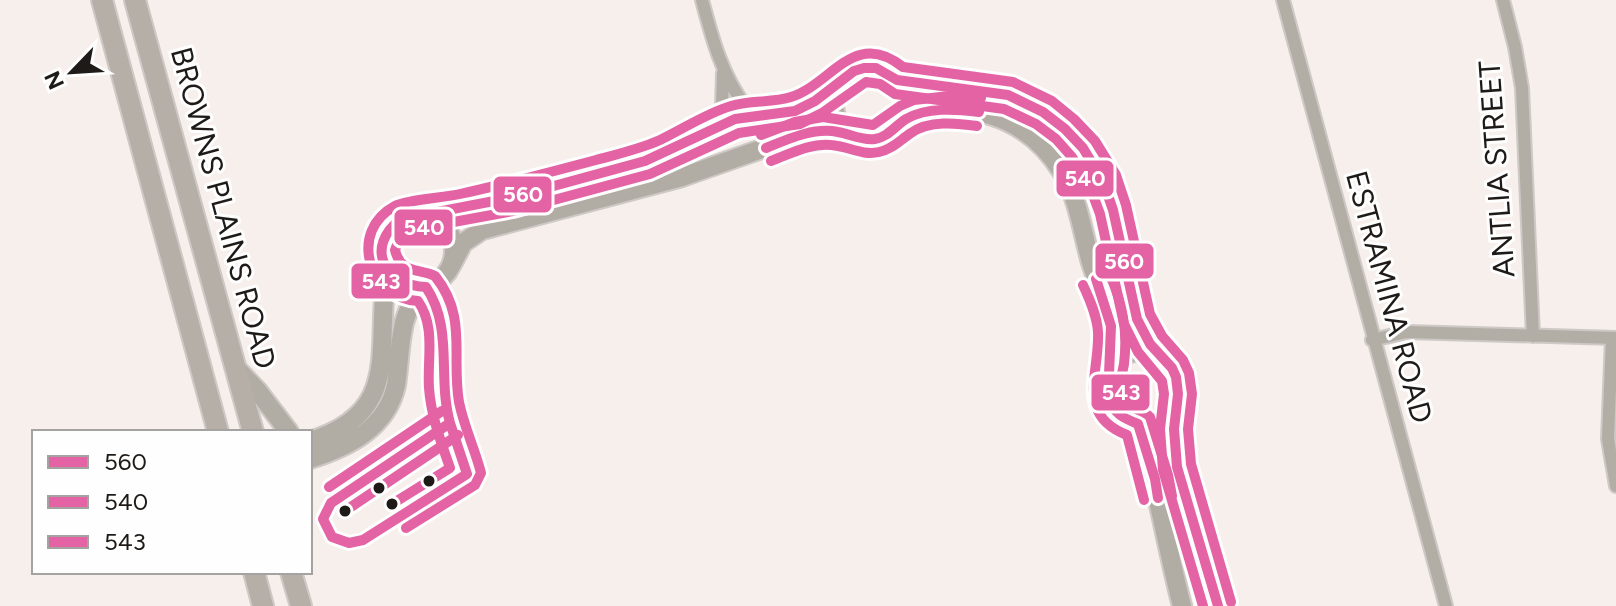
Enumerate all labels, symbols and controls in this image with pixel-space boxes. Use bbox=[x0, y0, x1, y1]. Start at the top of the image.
north arrow bbox=[32, 32, 112, 112]
street label: BROWNS PLAINS ROAD bbox=[163, 43, 284, 373]
street label: ANTLIA STREET bbox=[1470, 59, 1523, 279]
text: N bbox=[38, 67, 70, 94]
line badge: 540 bbox=[1055, 159, 1115, 198]
text: 540 bbox=[1065, 165, 1105, 192]
street label: ESTRAMINA ROAD bbox=[1338, 167, 1441, 427]
line badge: 560 bbox=[492, 175, 553, 214]
text: 560 bbox=[503, 181, 543, 208]
line badge: 540 bbox=[393, 208, 454, 247]
text: 540 bbox=[404, 214, 444, 241]
line badge: 560 bbox=[1094, 242, 1155, 280]
text: 560 bbox=[1104, 248, 1144, 275]
line badge: 543 bbox=[350, 262, 411, 300]
text: 543 bbox=[362, 268, 400, 295]
line badge: 543 bbox=[1090, 373, 1151, 412]
text: 543 bbox=[1102, 379, 1140, 406]
legend bbox=[32, 430, 312, 574]
text: 560 bbox=[104, 447, 147, 476]
unlabelled marker bbox=[421, 473, 437, 489]
unlabelled marker bbox=[371, 480, 387, 496]
text: 540 bbox=[104, 487, 148, 516]
unlabelled marker bbox=[384, 496, 400, 512]
unlabelled marker bbox=[337, 503, 353, 519]
text: 543 bbox=[104, 527, 146, 556]

